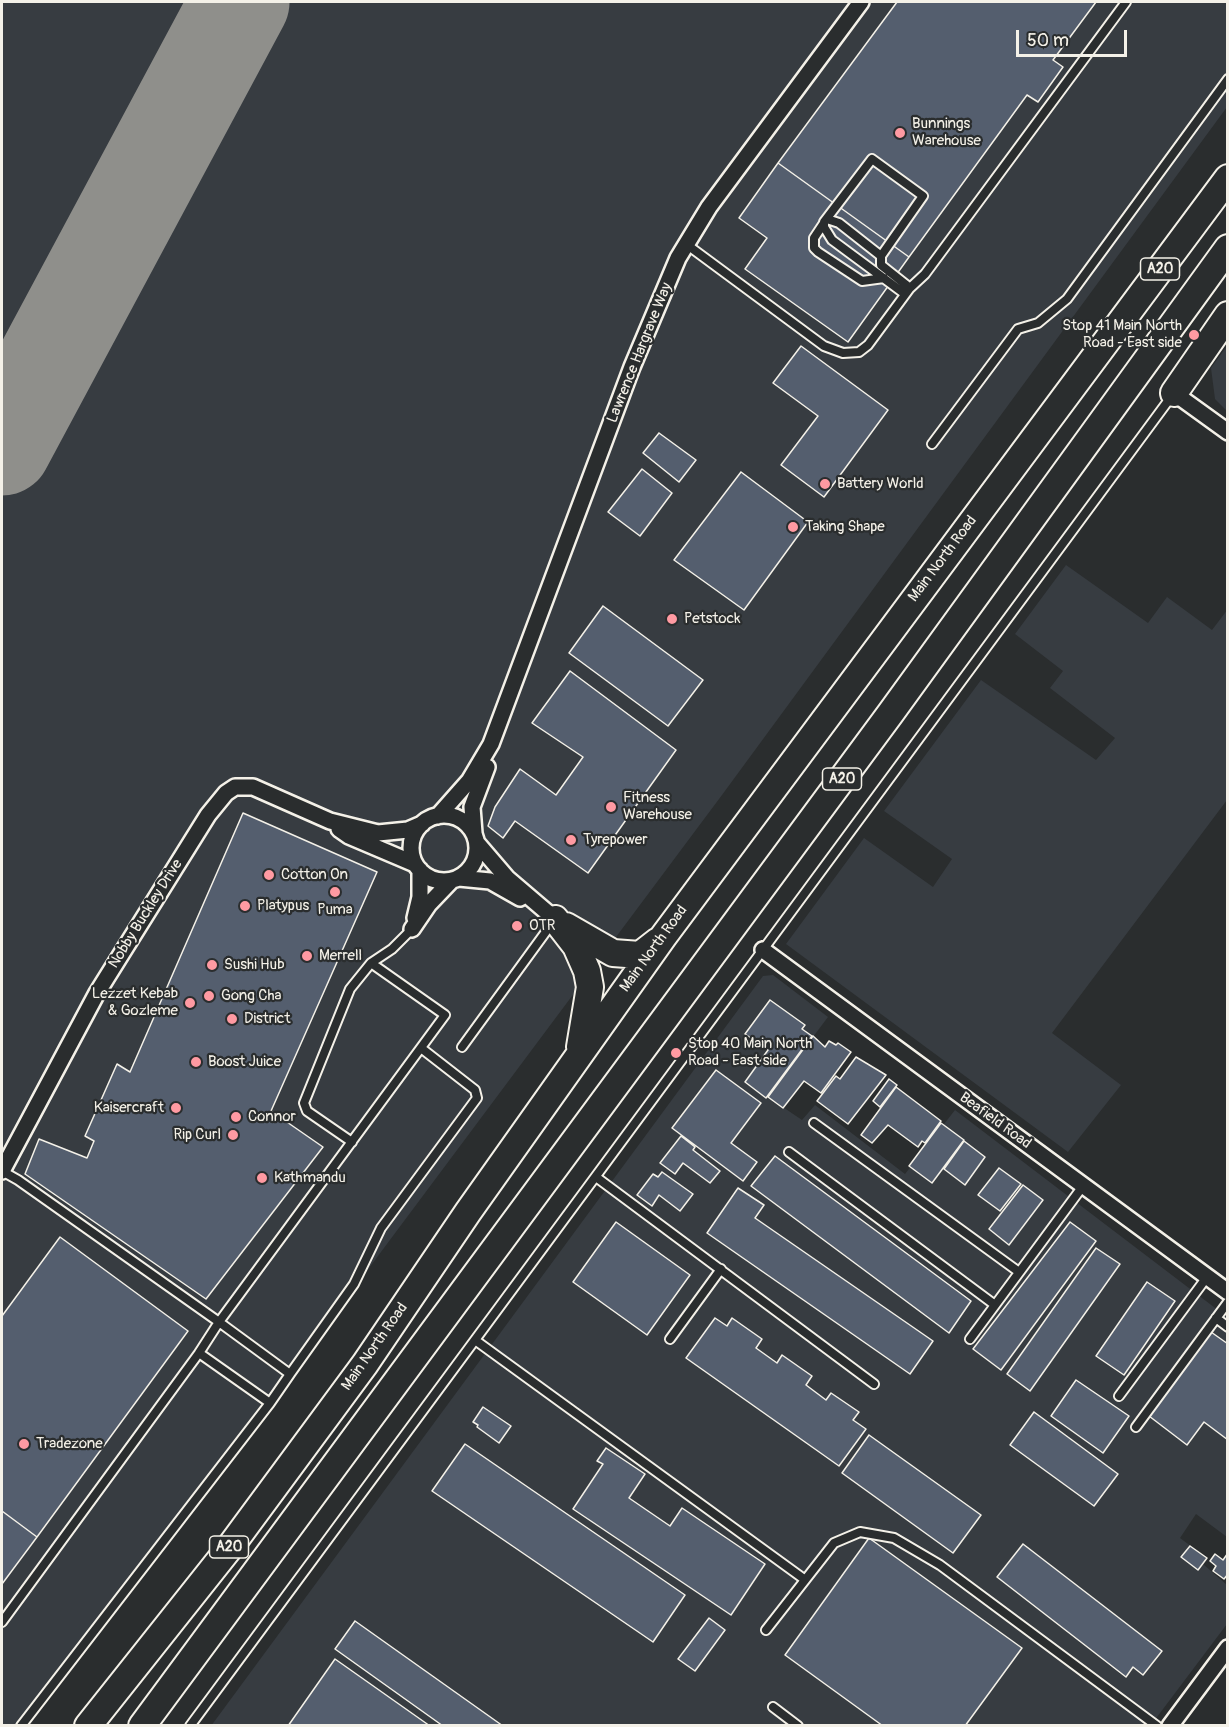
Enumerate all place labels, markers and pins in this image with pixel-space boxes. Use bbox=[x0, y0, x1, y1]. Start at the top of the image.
place label: Bunnings Warehouse bbox=[912, 115, 981, 150]
marker: Bunnings Warehouse bbox=[893, 126, 907, 140]
place label: Stop 41 Main North Road - East side bbox=[1062, 317, 1182, 352]
marker: Stop 41 Main North Road - East side bbox=[1187, 328, 1201, 342]
place label: Battery World bbox=[837, 475, 924, 493]
marker: Battery World bbox=[818, 477, 832, 491]
place label: Taking Shape bbox=[805, 518, 885, 536]
marker: Taking Shape bbox=[786, 520, 800, 534]
place label: Petstock bbox=[684, 610, 740, 628]
marker: Petstock bbox=[665, 612, 679, 626]
place label: Fitness Warehouse bbox=[623, 789, 692, 824]
marker: Fitness Warehouse bbox=[604, 800, 618, 814]
place label: Tyrepower bbox=[583, 831, 648, 849]
marker: Tyrepower bbox=[564, 833, 578, 847]
place label: Cotton On bbox=[281, 866, 348, 884]
marker: Cotton On bbox=[262, 868, 276, 882]
marker: Puma bbox=[328, 885, 342, 899]
place label: Platypus bbox=[257, 897, 309, 915]
marker: Platypus bbox=[238, 899, 252, 913]
place label: Puma bbox=[317, 901, 353, 919]
place label: OTR bbox=[529, 917, 556, 935]
marker: OTR bbox=[510, 919, 524, 933]
place label: Merrell bbox=[319, 947, 362, 965]
marker: Merrell bbox=[300, 949, 314, 963]
place label: Sushi Hub bbox=[224, 956, 285, 974]
marker: Sushi Hub bbox=[205, 958, 219, 972]
place label: Lezzet Kebab & Gozleme bbox=[92, 985, 178, 1020]
place label: Gong Cha bbox=[221, 987, 281, 1005]
marker: Gong Cha bbox=[202, 989, 216, 1003]
marker: Lezzet Kebab & Gozleme bbox=[183, 996, 197, 1010]
place label: District bbox=[244, 1010, 291, 1028]
marker: District bbox=[225, 1012, 239, 1026]
place label: Stop 40 Main North Road - East side bbox=[688, 1035, 812, 1070]
marker: Stop 40 Main North Road - East side bbox=[669, 1046, 683, 1060]
place label: Boost Juice bbox=[208, 1053, 281, 1071]
marker: Boost Juice bbox=[189, 1055, 203, 1069]
place label: Kaisercraft bbox=[94, 1099, 164, 1117]
marker: Kaisercraft bbox=[169, 1101, 183, 1115]
place label: Connor bbox=[248, 1108, 296, 1126]
marker: Connor bbox=[229, 1110, 243, 1124]
place label: Rip Curl bbox=[174, 1126, 221, 1144]
marker: Rip Curl bbox=[226, 1128, 240, 1142]
place label: Kathmandu bbox=[274, 1169, 346, 1187]
marker: Kathmandu bbox=[255, 1171, 269, 1185]
place label: Tradezone bbox=[36, 1435, 103, 1453]
marker: Tradezone bbox=[17, 1437, 31, 1451]

